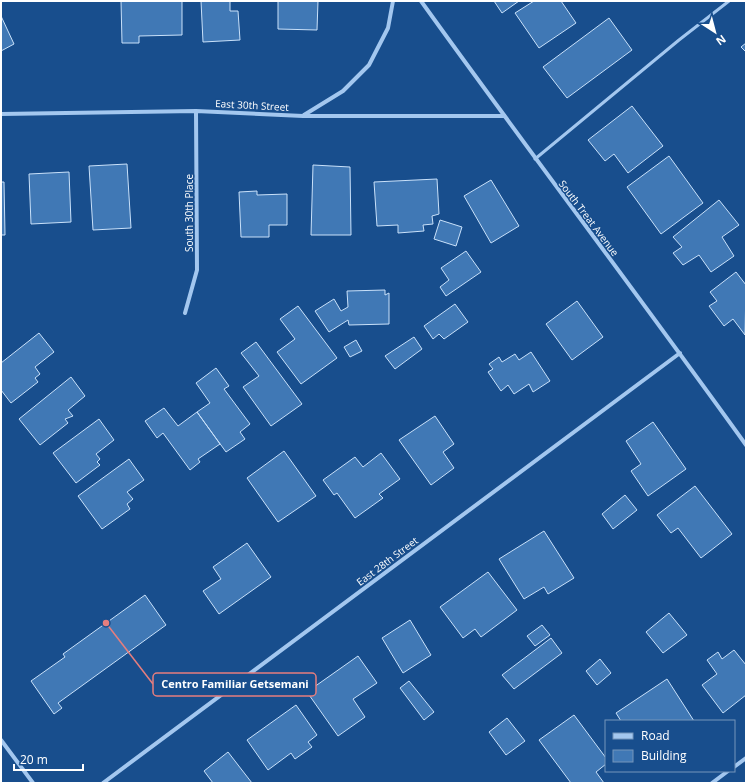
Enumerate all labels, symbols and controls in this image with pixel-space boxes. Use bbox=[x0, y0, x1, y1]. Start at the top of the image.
north arrow bbox=[695, 12, 735, 52]
text: N bbox=[713, 32, 729, 49]
street label: East 30th Street bbox=[215, 96, 290, 114]
street label: South 30th Place bbox=[182, 174, 196, 252]
street label: South Treat Avenue bbox=[556, 177, 622, 259]
street label: East 28th Street bbox=[353, 533, 421, 589]
callout: Centro Familiar Getsemani bbox=[153, 673, 316, 696]
text: Centro Familiar Getsemani bbox=[161, 676, 309, 691]
legend bbox=[605, 720, 735, 772]
text: Road bbox=[641, 727, 670, 744]
scale bar bbox=[14, 746, 83, 772]
text: Building bbox=[641, 747, 687, 764]
text: 20 m bbox=[20, 751, 48, 768]

